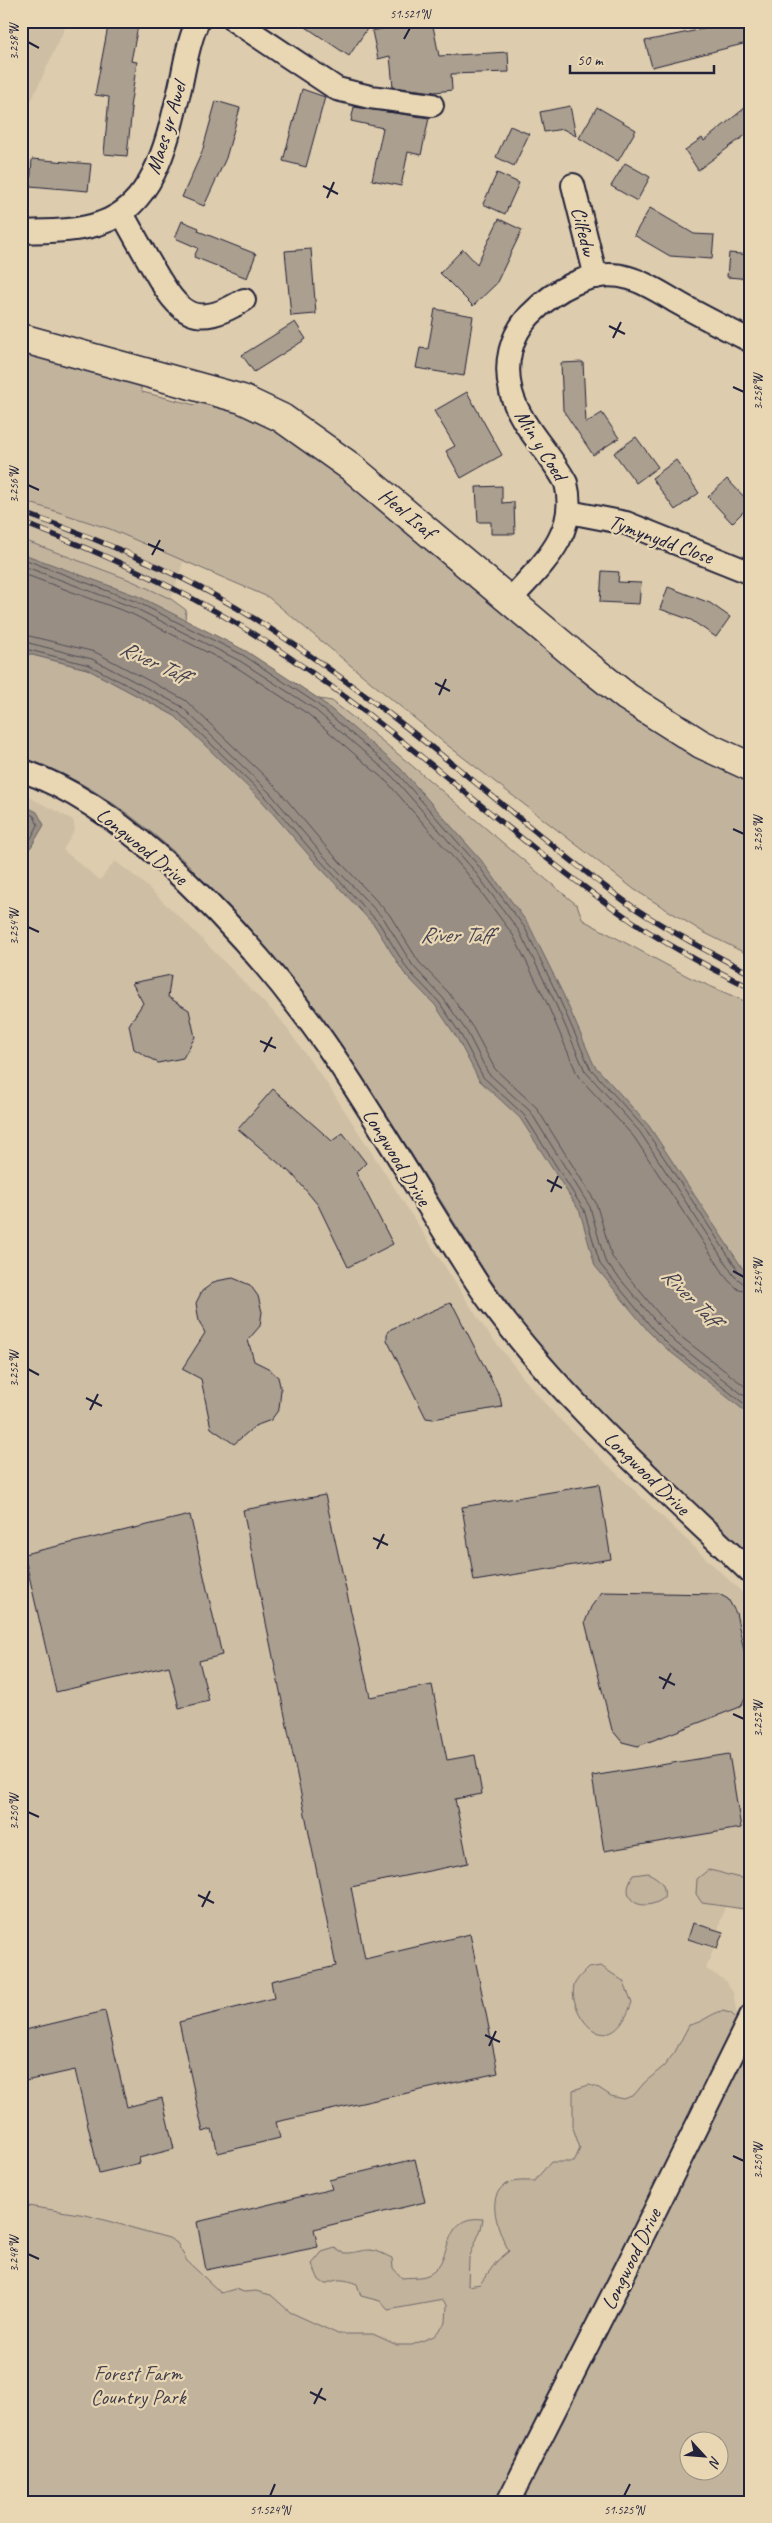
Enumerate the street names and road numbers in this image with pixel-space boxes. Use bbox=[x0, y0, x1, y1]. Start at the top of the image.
street label: Maes yr Awel bbox=[140, 76, 193, 177]
street label: Cilfedw bbox=[565, 204, 603, 260]
street label: Min y Coed bbox=[509, 405, 574, 488]
street label: Heol Isaf bbox=[374, 482, 444, 547]
street label: Tymynydd Close bbox=[605, 508, 718, 570]
street label: Longwood Drive bbox=[91, 801, 194, 891]
street label: Longwood Drive bbox=[357, 1104, 438, 1211]
street label: Longwood Drive bbox=[599, 1426, 696, 1521]
street label: Longwood Drive bbox=[595, 2203, 667, 2314]

